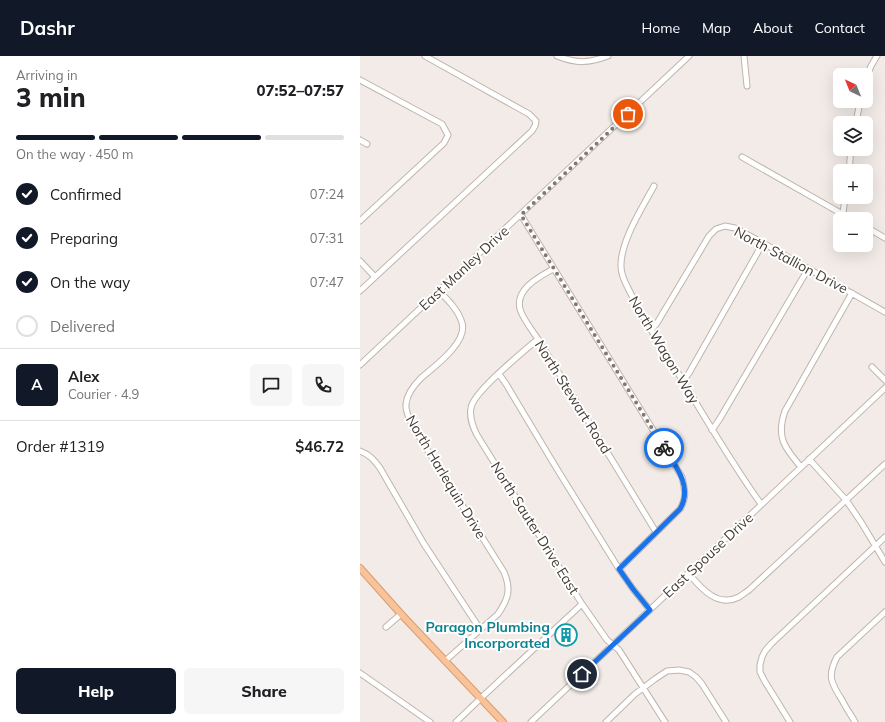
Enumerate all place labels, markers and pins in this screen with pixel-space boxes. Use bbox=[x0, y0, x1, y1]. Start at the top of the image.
pin bbox=[611, 97, 645, 131]
place label: Paragon Plumbing Incorporated bbox=[426, 618, 550, 652]
building icon: Paragon Plumbing Incorporated bbox=[553, 622, 579, 648]
pin bbox=[565, 657, 599, 691]

